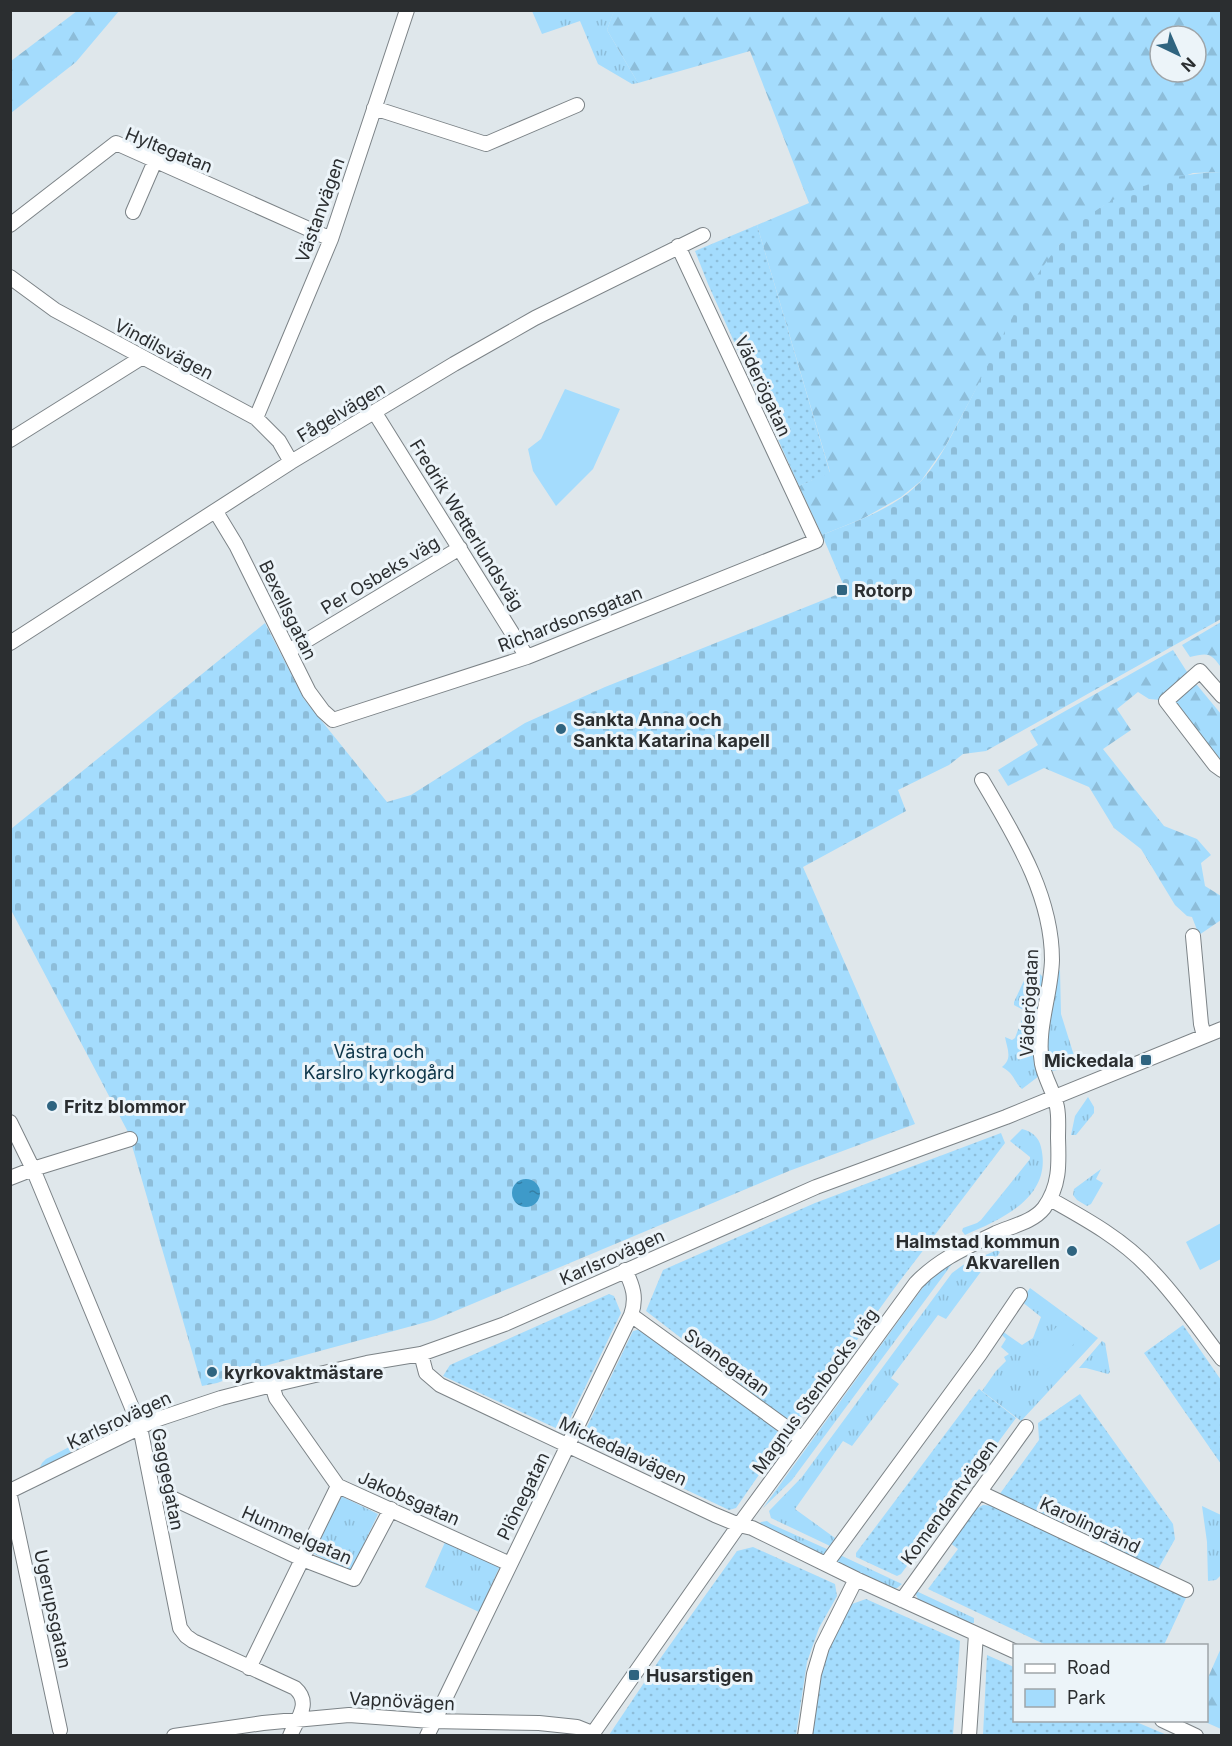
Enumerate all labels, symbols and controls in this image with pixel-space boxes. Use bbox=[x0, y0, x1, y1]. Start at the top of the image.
north arrow bbox=[1148, 24, 1208, 84]
text: N bbox=[1177, 53, 1200, 76]
street label: Hyltegatan bbox=[122, 123, 216, 177]
street label: Västanvägen bbox=[291, 155, 349, 265]
street label: Vindilsvägen bbox=[111, 314, 217, 384]
street label: Väderögatan bbox=[731, 332, 795, 440]
street label: Fågelvägen bbox=[293, 378, 389, 446]
street label: Fredrik Wetterlundsväg bbox=[406, 436, 528, 614]
street label: Per Osbeks väg bbox=[317, 531, 443, 619]
street label: Bexellsgatan bbox=[255, 557, 321, 663]
place label: Rotorp bbox=[854, 580, 913, 601]
street label: Richardsonsgatan bbox=[495, 582, 645, 656]
marker: Rotorp bbox=[835, 583, 849, 597]
place label: Sankta Anna och Sankta Katarina kapell bbox=[573, 709, 770, 751]
marker: Sankta Anna och Sankta Katarina kapell bbox=[554, 722, 568, 736]
street label: Väderögatan bbox=[1016, 948, 1042, 1058]
park label: Västra och Karslro kyrkogård bbox=[303, 1041, 455, 1083]
place label: Mickedala bbox=[1044, 1050, 1134, 1071]
marker: Mickedala bbox=[1139, 1053, 1153, 1067]
place label: Fritz blommor bbox=[64, 1096, 186, 1117]
marker: Fritz blommor bbox=[45, 1099, 59, 1113]
street label: Karlsrovägen bbox=[556, 1225, 668, 1289]
place label: Halmstad kommun Akvarellen bbox=[896, 1231, 1060, 1273]
marker: Halmstad kommun Akvarellen bbox=[1065, 1244, 1079, 1258]
street label: Magnus Stenbocks väg bbox=[748, 1304, 882, 1478]
street label: Svanegatan bbox=[680, 1324, 774, 1400]
place label: kyrkovaktmästare bbox=[224, 1362, 384, 1383]
marker: kyrkovaktmästare bbox=[205, 1365, 219, 1379]
street label: Karlsrovägen bbox=[64, 1387, 174, 1453]
street label: Mickedalavägen bbox=[556, 1412, 690, 1490]
street label: Gaggegatan bbox=[148, 1426, 188, 1532]
street label: Komendantvägen bbox=[897, 1435, 1001, 1569]
street label: Plönegatan bbox=[493, 1448, 553, 1544]
street label: Jakobsgatan bbox=[355, 1466, 463, 1530]
street label: Karolingränd bbox=[1036, 1493, 1144, 1557]
street label: Hummelgatan bbox=[239, 1501, 355, 1569]
street label: Ugerupsgatan bbox=[30, 1548, 76, 1670]
legend bbox=[1013, 1644, 1208, 1722]
text: Road bbox=[1067, 1657, 1110, 1678]
place label: Husarstigen bbox=[646, 1665, 753, 1686]
marker: Husarstigen bbox=[627, 1668, 641, 1682]
text: Park bbox=[1067, 1687, 1106, 1708]
street label: Vapnövägen bbox=[349, 1688, 455, 1714]

